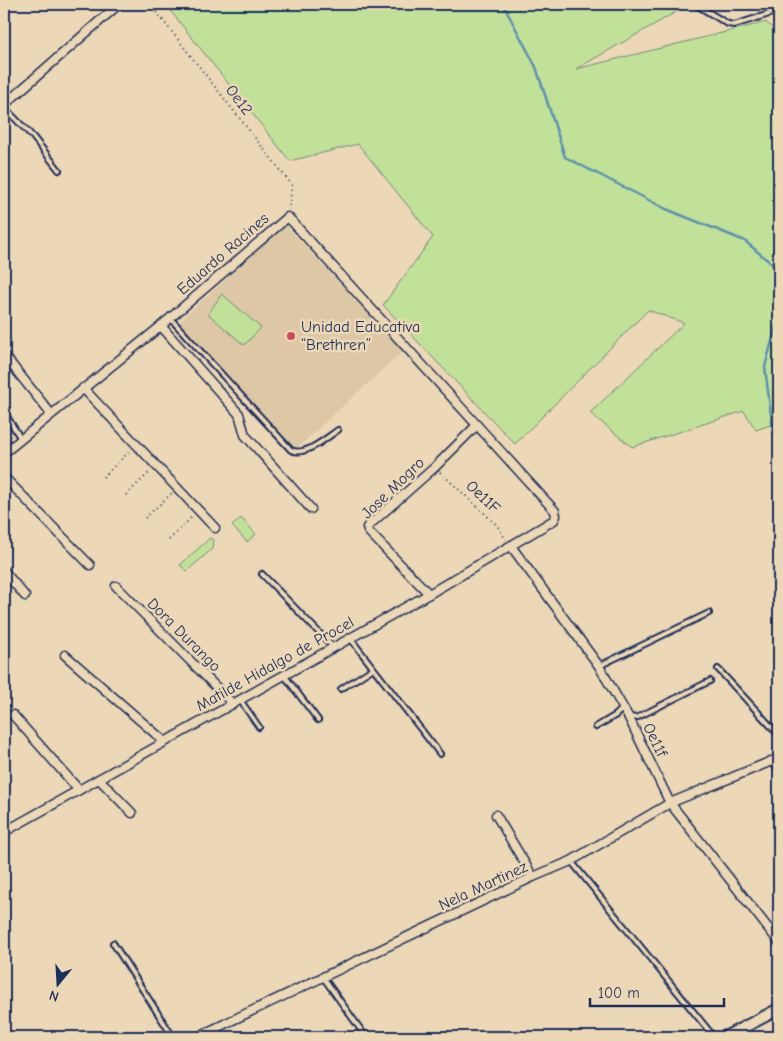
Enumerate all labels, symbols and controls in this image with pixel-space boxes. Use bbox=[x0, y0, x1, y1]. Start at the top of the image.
street label: Oe12 bbox=[222, 81, 256, 119]
street label: Eduardo Racines bbox=[174, 209, 273, 299]
place label: Unidad Educativa “Brethren” bbox=[301, 318, 420, 354]
marker: Unidad Educativa “Brethren” bbox=[285, 330, 297, 342]
street label: Jose Mogro bbox=[358, 454, 428, 522]
street label: Oe11F bbox=[462, 477, 504, 518]
street label: Dora Durango bbox=[144, 595, 224, 675]
street label: Matilde Hidalgo de Procel bbox=[193, 613, 357, 715]
street label: Oe11f bbox=[639, 720, 672, 761]
street label: Nela Martinez bbox=[436, 858, 530, 914]
north arrow bbox=[32, 958, 82, 1008]
scale bar bbox=[590, 976, 724, 1008]
text: 100 m bbox=[598, 984, 640, 1002]
text: N bbox=[47, 986, 61, 1005]

